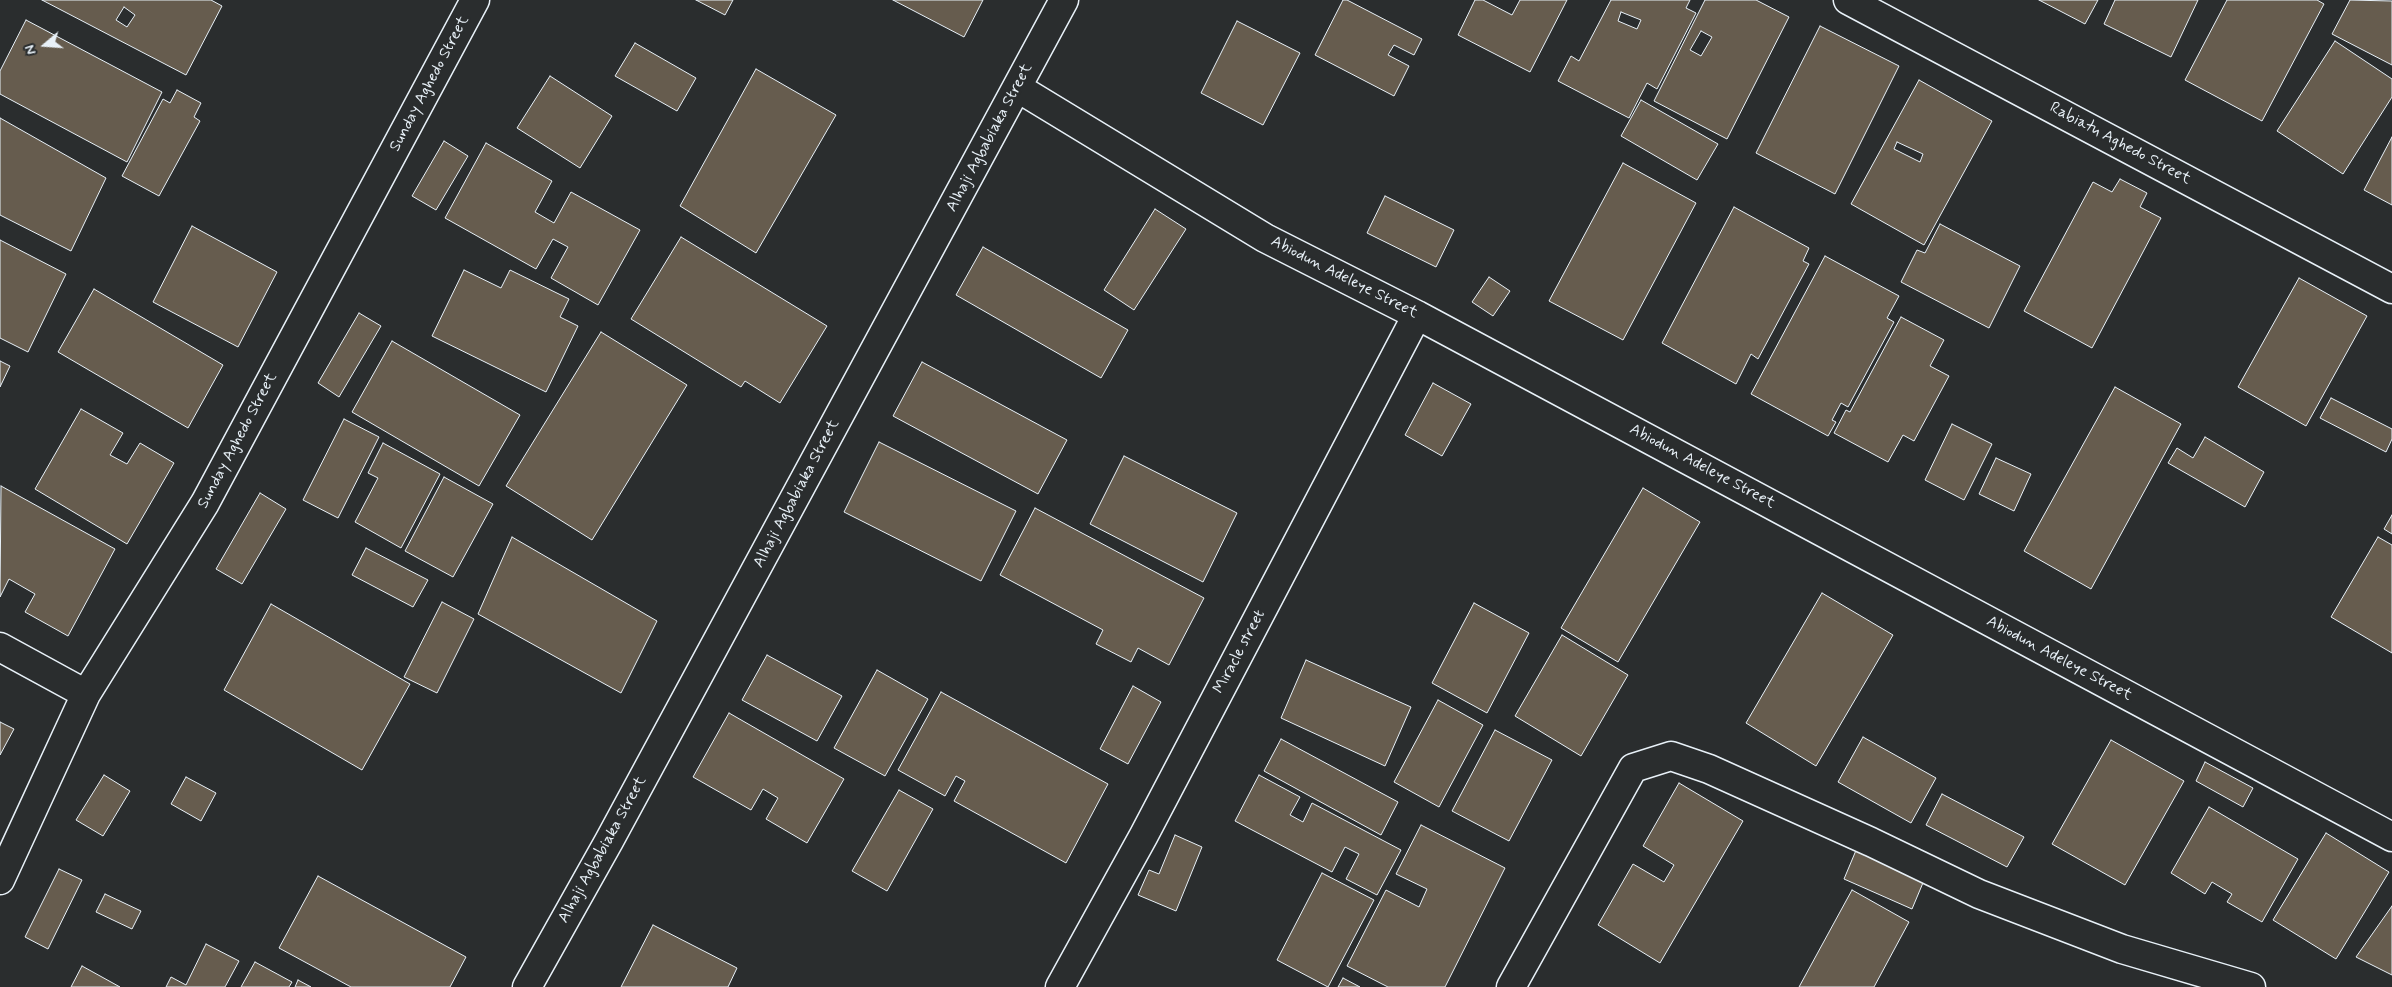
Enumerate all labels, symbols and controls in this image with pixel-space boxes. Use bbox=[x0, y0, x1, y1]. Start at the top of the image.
street label: Sunday Aghedo Street bbox=[386, 13, 474, 155]
north arrow bbox=[20, 20, 70, 70]
text: N bbox=[21, 42, 41, 57]
street label: Alhaji Agbabiaka Street bbox=[943, 61, 1037, 215]
street label: Rabiatu Aghedo Street bbox=[2046, 99, 2194, 189]
street label: Abiodun Adeleye Street bbox=[1267, 233, 1421, 323]
street label: Sunday Aghedo Street bbox=[194, 370, 282, 512]
street label: Alhaji Agbabiaka Street bbox=[750, 417, 844, 571]
street label: Abiodun Adeleye Street bbox=[1626, 420, 1778, 514]
street label: Miracle street bbox=[1210, 607, 1270, 697]
street label: Abiodun Adeleye Street bbox=[1983, 612, 2135, 706]
street label: Alhaji Agbabiaka Street bbox=[555, 773, 651, 927]

